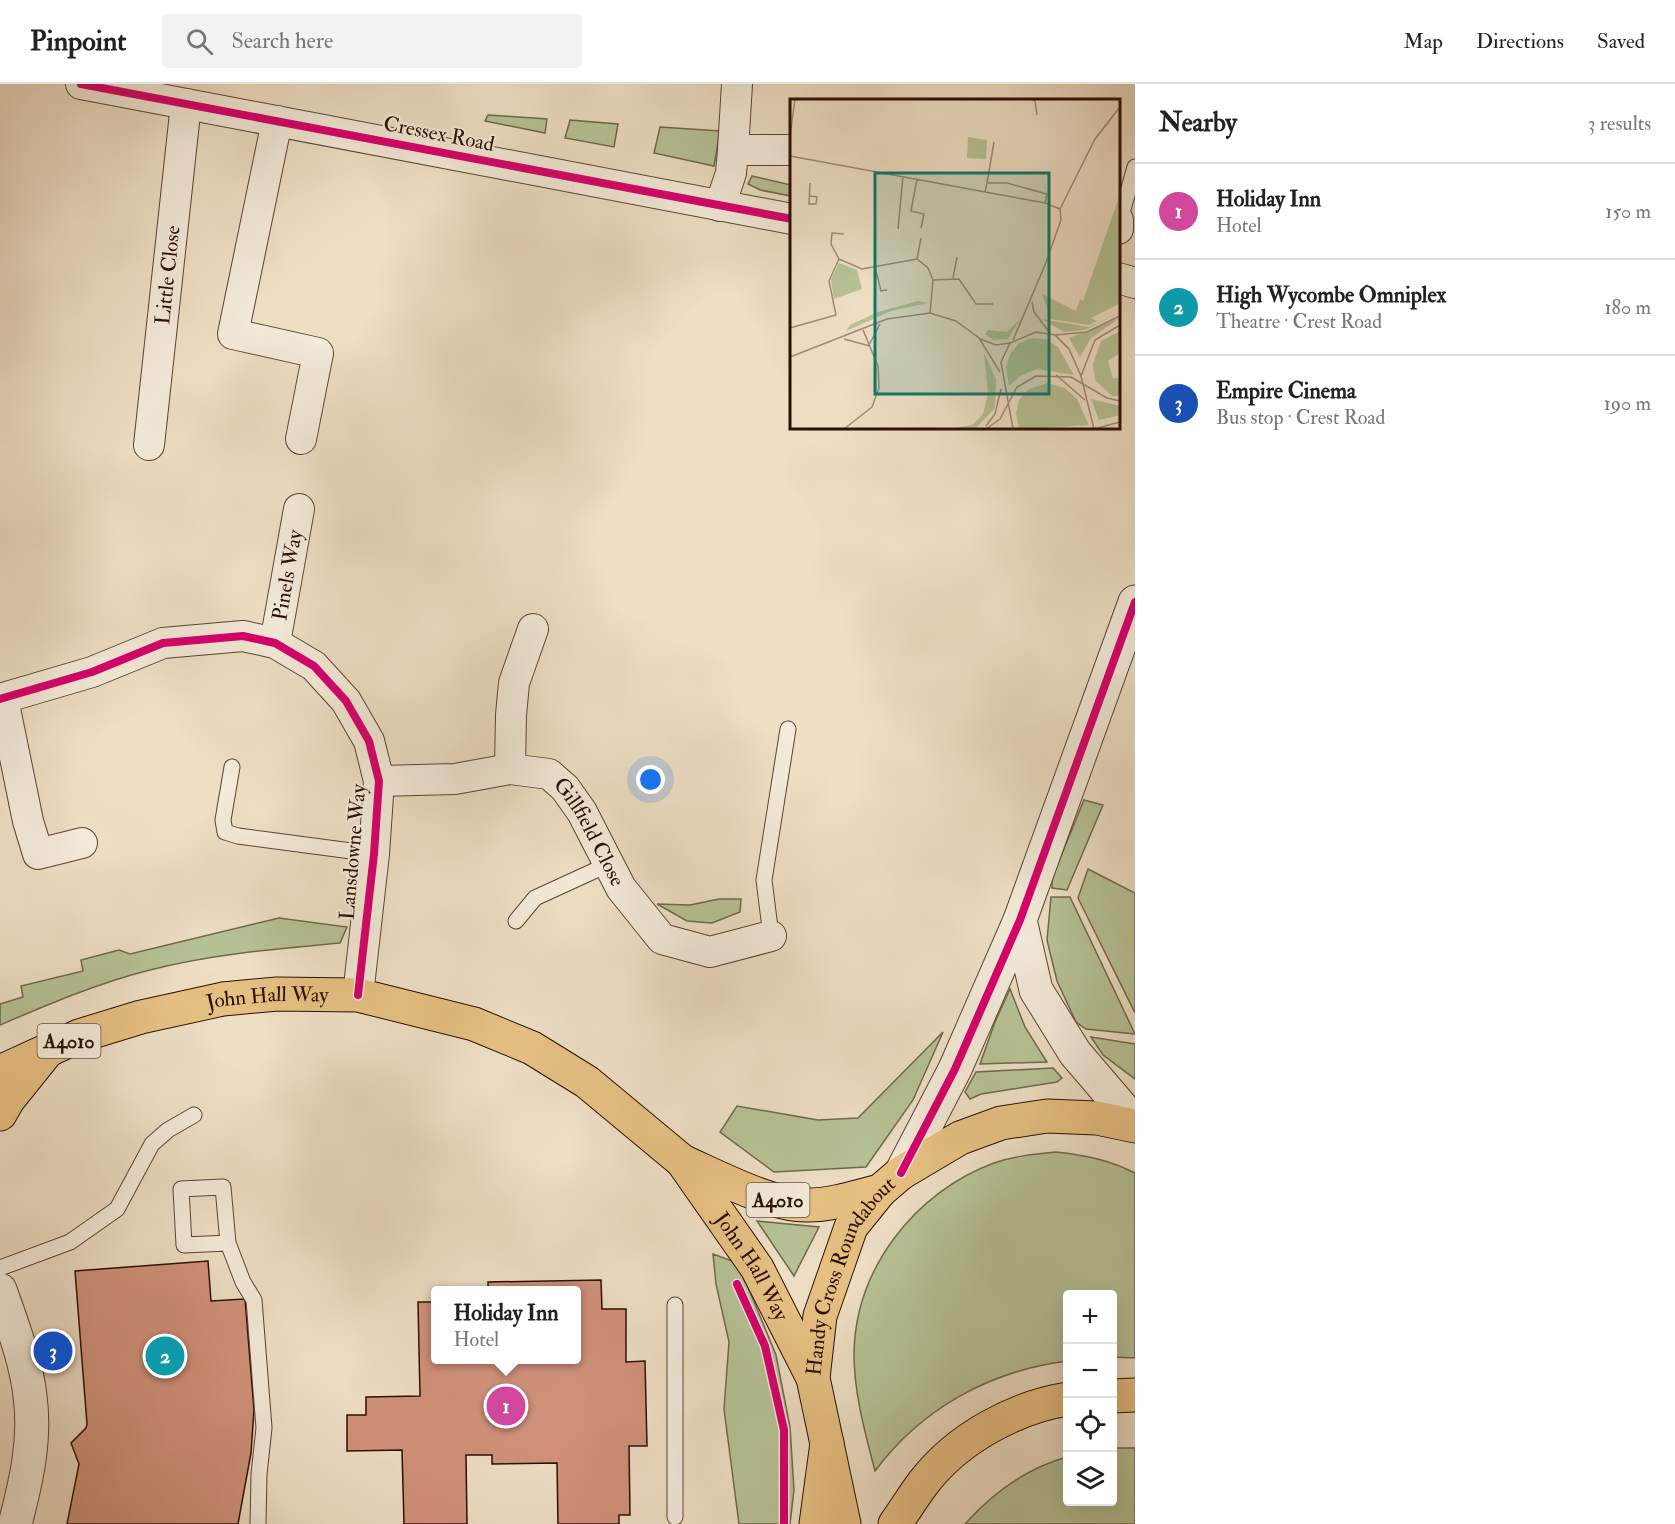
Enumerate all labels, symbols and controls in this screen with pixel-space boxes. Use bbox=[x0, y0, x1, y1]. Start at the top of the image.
search box bbox=[162, 14, 582, 68]
text: Pinpoint bbox=[30, 24, 126, 59]
icon: search bbox=[183, 25, 216, 58]
text: Search here bbox=[231, 27, 333, 55]
text: Map bbox=[1403, 28, 1443, 55]
text: Directions bbox=[1476, 28, 1564, 55]
text: Saved bbox=[1597, 28, 1645, 55]
inset map bbox=[790, 99, 1120, 429]
text: Nearby bbox=[1159, 107, 1237, 139]
street label: Cressex Road bbox=[381, 110, 497, 158]
text: 3 results bbox=[1588, 111, 1651, 136]
text: Holiday Inn bbox=[1216, 185, 1321, 213]
text: 1 bbox=[1175, 199, 1182, 224]
text: 150 m bbox=[1605, 199, 1651, 224]
text: Hotel bbox=[1216, 213, 1262, 238]
street label: Little Close bbox=[149, 224, 186, 326]
text: High Wycombe Omniplex bbox=[1216, 281, 1446, 309]
text: 2 bbox=[1173, 295, 1184, 320]
text: 180 m bbox=[1604, 295, 1651, 320]
text: Theatre · Crest Road bbox=[1216, 309, 1382, 334]
text: Empire Cinema bbox=[1216, 377, 1356, 405]
text: 3 bbox=[1175, 391, 1182, 416]
text: 190 m bbox=[1604, 391, 1651, 416]
text: Bus stop · Crest Road bbox=[1216, 405, 1385, 430]
street label: Pinels Way bbox=[266, 527, 309, 623]
your location bbox=[636, 765, 665, 794]
street label: Gillfield Close bbox=[548, 771, 631, 891]
street label: Lansdowne Way bbox=[334, 782, 372, 921]
street label: John Hall Way bbox=[203, 980, 329, 1016]
road number: A4010 bbox=[38, 1024, 100, 1058]
street label: Handy Cross Roundabout bbox=[800, 1170, 901, 1377]
road number: A4010 bbox=[746, 1183, 810, 1217]
street label: John Hall Way bbox=[708, 1206, 795, 1326]
popup bbox=[431, 1286, 581, 1364]
map controls bbox=[1063, 1290, 1117, 1506]
button: + bbox=[1063, 1290, 1117, 1344]
text: Holiday Inn bbox=[453, 1299, 559, 1327]
text: Hotel bbox=[453, 1327, 499, 1352]
pin: 3 bbox=[34, 1328, 72, 1374]
pin: 2 bbox=[146, 1334, 184, 1378]
button: − bbox=[1063, 1344, 1117, 1398]
pin: 1 bbox=[486, 1384, 526, 1428]
button: locate bbox=[1063, 1398, 1117, 1452]
button: layers bbox=[1063, 1452, 1117, 1506]

